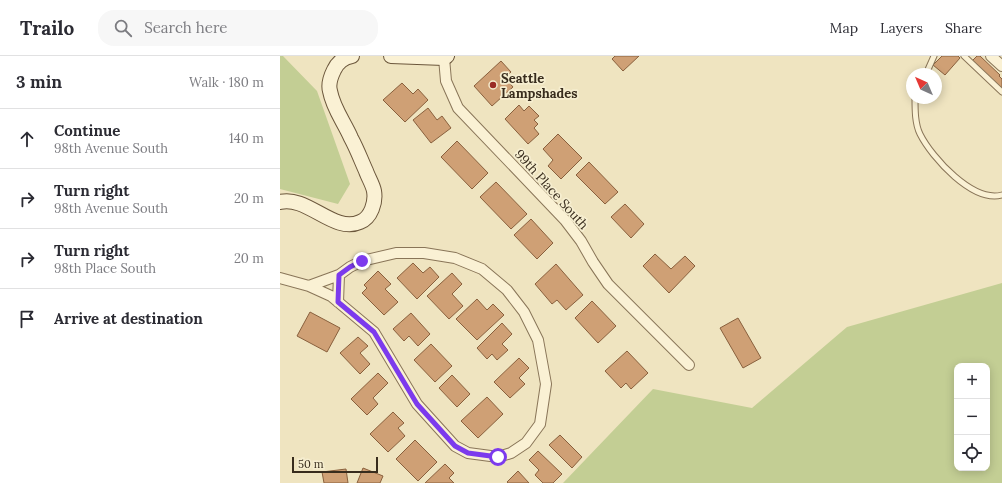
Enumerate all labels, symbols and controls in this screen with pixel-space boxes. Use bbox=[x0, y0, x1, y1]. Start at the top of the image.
search box bbox=[98, 10, 378, 46]
text: Trailo bbox=[20, 16, 74, 40]
icon: search bbox=[112, 17, 134, 39]
text: Search here bbox=[144, 18, 227, 37]
text: Map bbox=[830, 19, 858, 37]
text: Layers bbox=[880, 19, 923, 37]
text: Share bbox=[945, 19, 982, 37]
north arrow bbox=[906, 68, 942, 104]
place label: Seattle Lampshades bbox=[501, 70, 578, 102]
text: 3 min bbox=[16, 71, 62, 93]
text: Walk · 180 m bbox=[189, 74, 264, 91]
marker: Seattle Lampshades bbox=[488, 80, 498, 90]
text: Continue bbox=[54, 121, 120, 140]
icon: ahead bbox=[16, 128, 38, 150]
text: 140 m bbox=[229, 130, 264, 147]
text: 98th Avenue South bbox=[54, 140, 168, 157]
street label: 99th Place South bbox=[511, 146, 592, 233]
text: Turn right bbox=[54, 181, 130, 200]
icon: right bbox=[16, 188, 38, 210]
text: 20 m bbox=[234, 190, 264, 207]
text: 98th Avenue South bbox=[54, 200, 168, 217]
text: Turn right bbox=[54, 241, 130, 260]
icon: right bbox=[16, 248, 38, 270]
text: 20 m bbox=[234, 250, 264, 267]
route end bbox=[353, 252, 371, 270]
text: 98th Place South bbox=[54, 260, 156, 277]
icon: arrive bbox=[16, 308, 38, 330]
text: Arrive at destination bbox=[54, 309, 203, 328]
map controls bbox=[954, 363, 990, 471]
button: + bbox=[954, 363, 990, 399]
button: − bbox=[954, 399, 990, 435]
button: locate bbox=[954, 435, 990, 471]
route start bbox=[489, 448, 507, 466]
scale bar bbox=[292, 455, 378, 474]
text: 50 m bbox=[298, 457, 324, 471]

